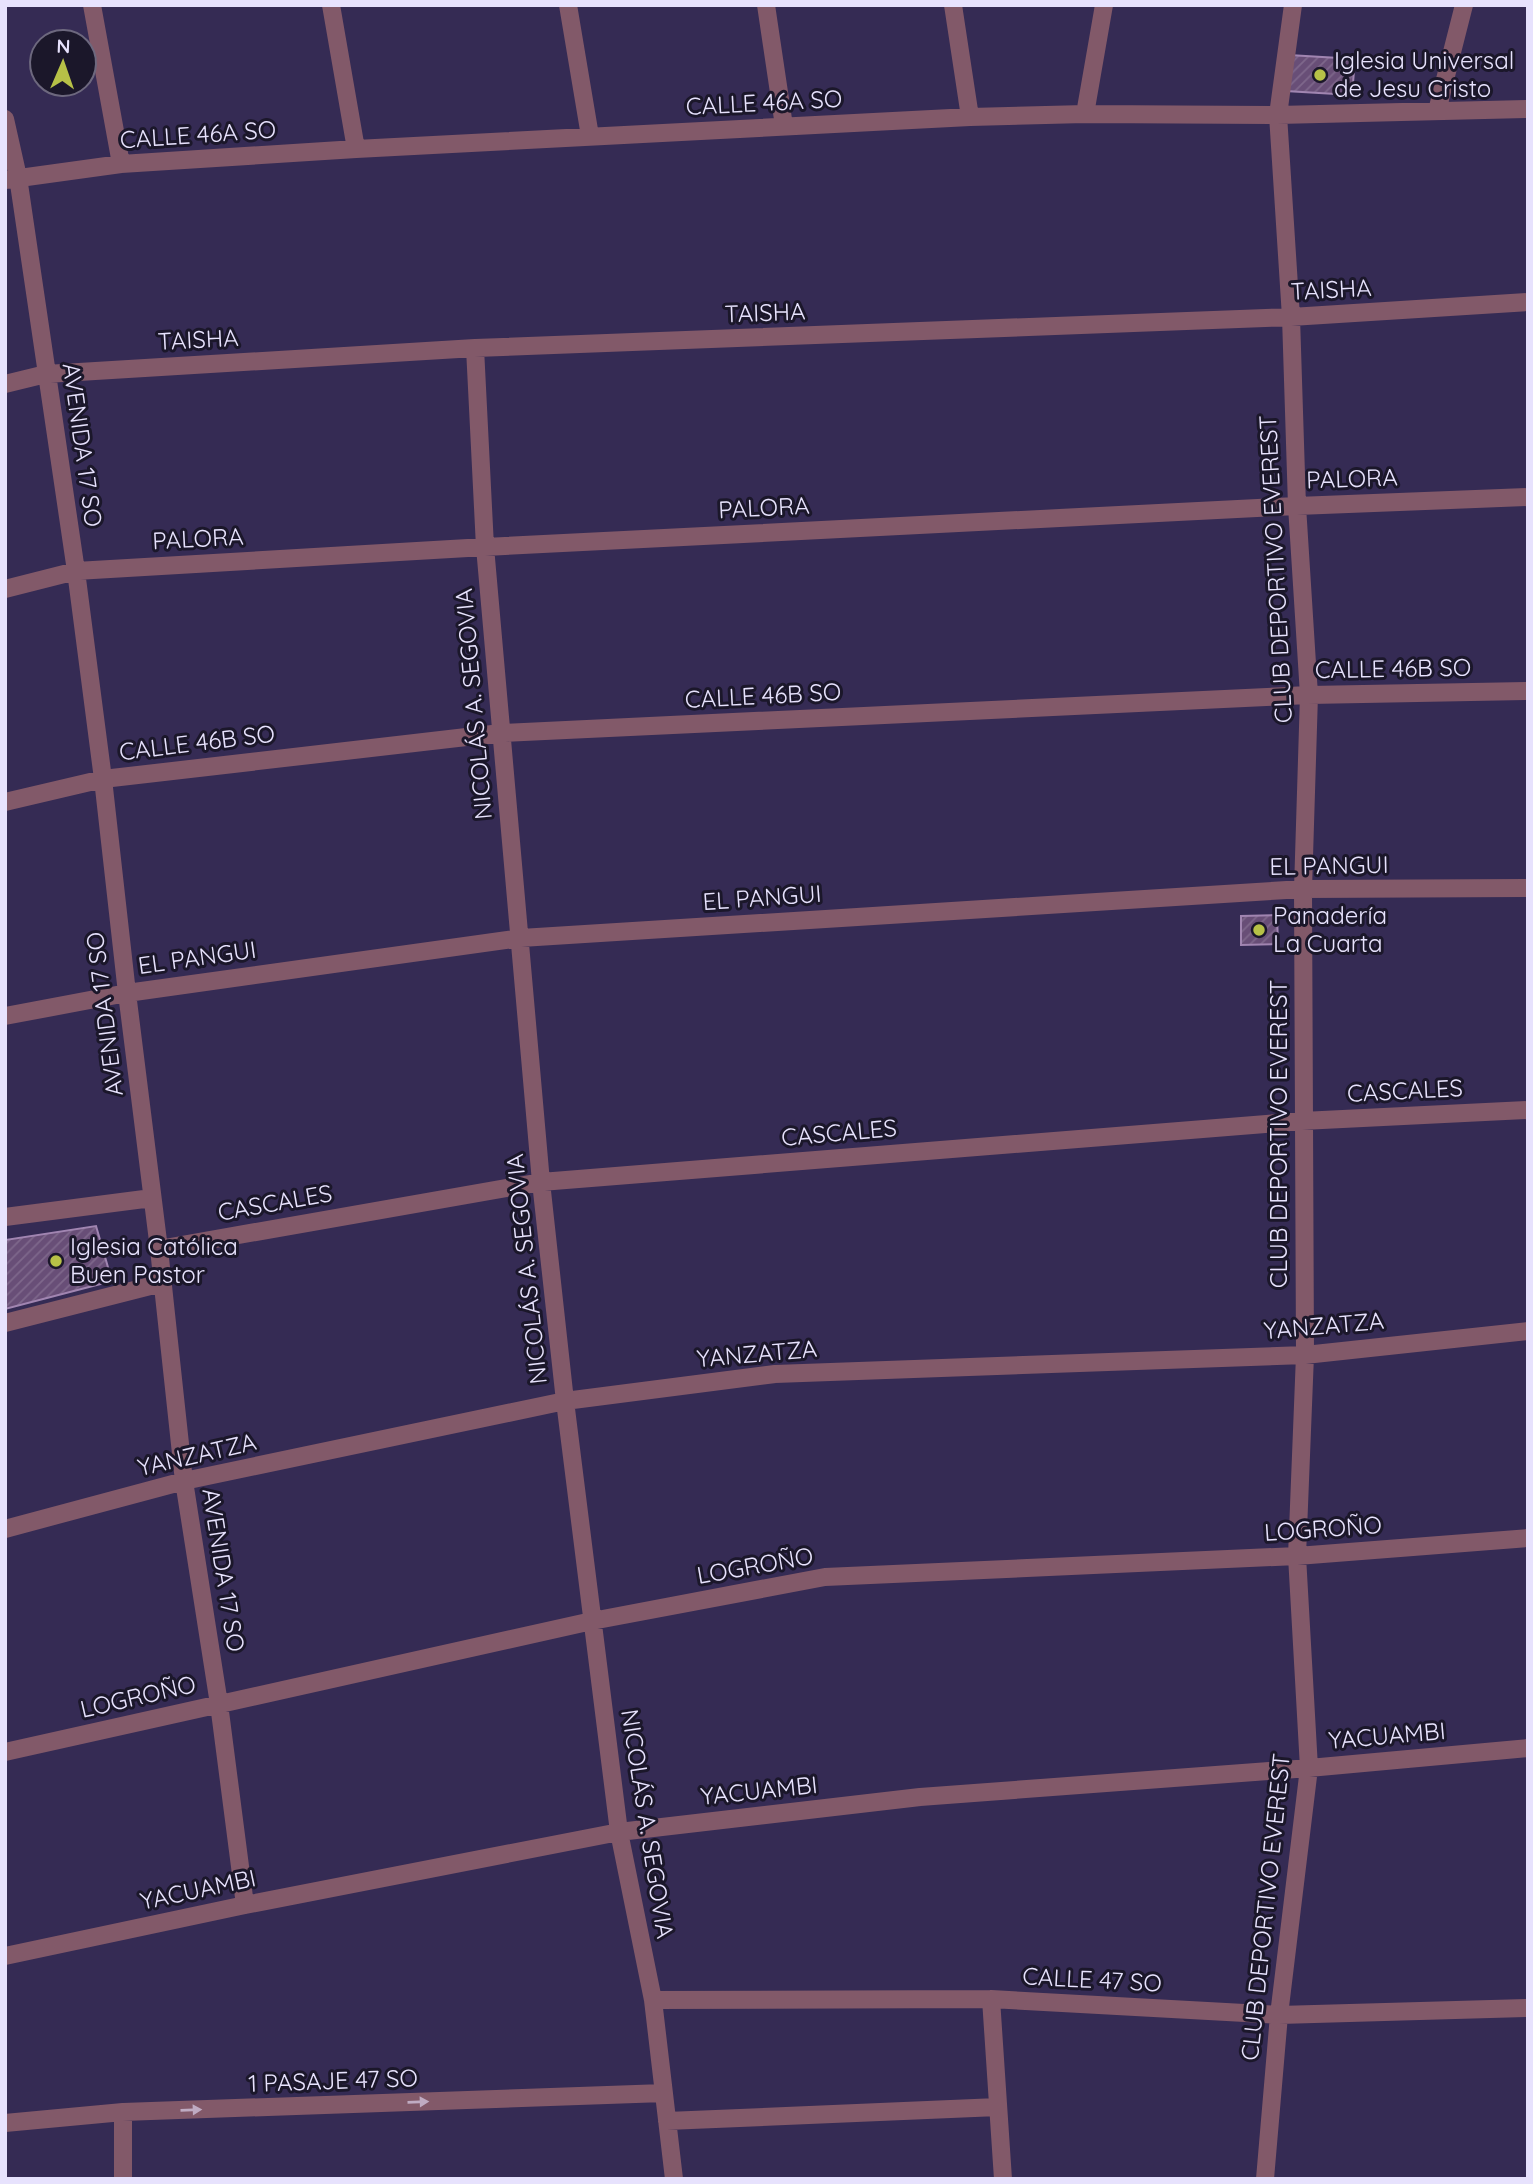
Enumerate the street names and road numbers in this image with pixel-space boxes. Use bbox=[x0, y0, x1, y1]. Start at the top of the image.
street label: CALLE 46A SO bbox=[685, 83, 843, 121]
street label: CALLE 46A SO bbox=[119, 114, 277, 154]
street label: TAISHA bbox=[1290, 272, 1372, 306]
street label: TAISHA bbox=[724, 296, 806, 328]
street label: TAISHA bbox=[157, 322, 239, 356]
street label: AVENIDA 17 SO bbox=[57, 361, 109, 529]
street label: CLUB DEPORTIVO EVEREST bbox=[1252, 414, 1298, 724]
street label: PALORA bbox=[1306, 461, 1398, 495]
street label: PALORA bbox=[718, 490, 810, 524]
street label: PALORA bbox=[152, 521, 244, 555]
street label: NICOLÁS A. SEGOVIA bbox=[448, 587, 498, 821]
street label: CALLE 46B SO bbox=[1314, 652, 1471, 684]
street label: CALLE 46B SO bbox=[684, 676, 842, 714]
street label: CALLE 46B SO bbox=[117, 718, 276, 766]
street label: EL PANGUI bbox=[1269, 849, 1389, 881]
street label: EL PANGUI bbox=[701, 878, 822, 916]
street label: AVENIDA 17 SO bbox=[79, 930, 129, 1098]
street label: EL PANGUI bbox=[136, 934, 258, 980]
street label: CLUB DEPORTIVO EVEREST bbox=[1263, 980, 1293, 1288]
street label: CASCALES bbox=[1346, 1072, 1464, 1108]
street label: CASCALES bbox=[780, 1112, 898, 1152]
street label: NICOLÁS A. SEGOVIA bbox=[499, 1152, 553, 1386]
street label: CASCALES bbox=[215, 1177, 334, 1227]
street label: YANZATZA bbox=[1263, 1305, 1385, 1345]
street label: YANZATZA bbox=[696, 1333, 818, 1373]
street label: YANZATZA bbox=[135, 1426, 259, 1482]
street label: AVENIDA 17 SO bbox=[196, 1486, 252, 1654]
street label: LOGROÑO bbox=[1263, 1509, 1383, 1547]
street label: LOGROÑO bbox=[694, 1540, 815, 1590]
street label: LOGROÑO bbox=[77, 1668, 198, 1724]
street label: NICOLÁS A. SEGOVIA bbox=[615, 1707, 681, 1941]
street label: YACUAMBI bbox=[1327, 1715, 1447, 1755]
street label: CLUB DEPORTIVO EVEREST bbox=[1234, 1752, 1296, 2062]
street label: YACUAMBI bbox=[699, 1769, 819, 1811]
street label: YACUAMBI bbox=[137, 1862, 258, 1916]
street label: CALLE 47 SO bbox=[1022, 1960, 1163, 1998]
street label: 1 PASAJE 47 SO bbox=[248, 2062, 418, 2098]

